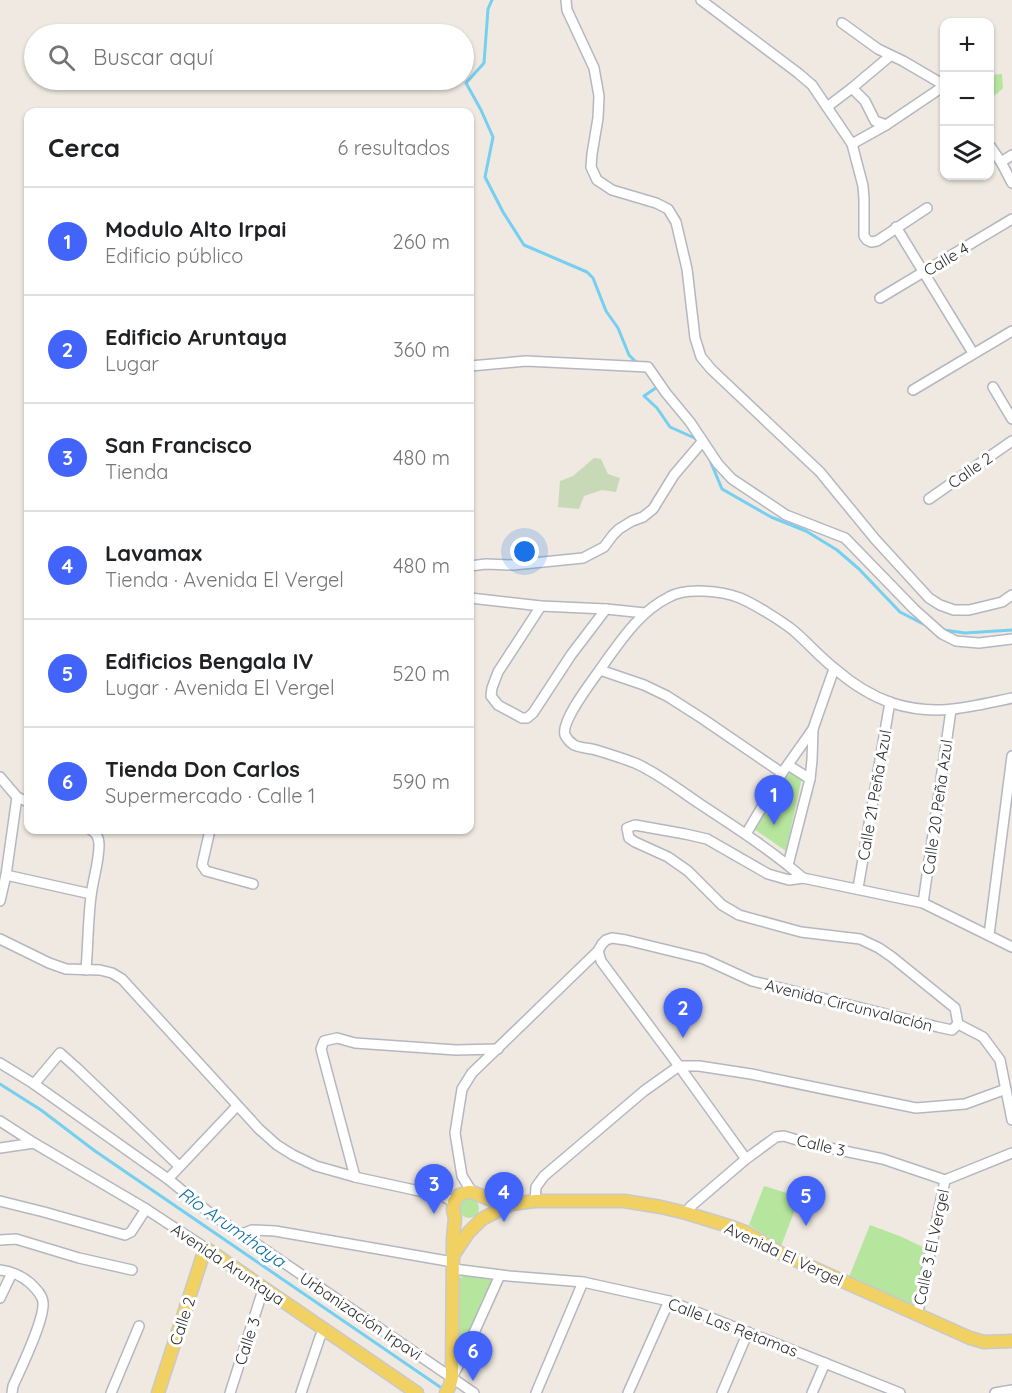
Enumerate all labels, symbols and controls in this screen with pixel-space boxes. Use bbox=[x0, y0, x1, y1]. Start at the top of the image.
map controls bbox=[940, 18, 994, 180]
button: + bbox=[940, 18, 994, 72]
search box bbox=[24, 24, 474, 90]
icon: search bbox=[45, 41, 78, 74]
text: Buscar aquí bbox=[93, 43, 213, 71]
button: − bbox=[940, 72, 994, 126]
button: layers bbox=[940, 126, 994, 180]
text: Cerca bbox=[48, 131, 120, 164]
text: 6 resultados bbox=[337, 135, 450, 160]
text: Modulo Alto Irpai bbox=[105, 215, 287, 243]
text: 1 bbox=[64, 229, 71, 254]
text: 260 m bbox=[393, 229, 450, 254]
street label: Calle 4 bbox=[920, 238, 972, 280]
text: Edificio público bbox=[105, 243, 243, 268]
text: Edificio Aruntaya bbox=[105, 323, 287, 351]
text: 2 bbox=[62, 337, 73, 362]
text: 360 m bbox=[393, 337, 450, 362]
text: Lugar bbox=[105, 351, 159, 376]
text: San Francisco bbox=[105, 431, 252, 459]
text: 3 bbox=[62, 445, 73, 470]
text: 480 m bbox=[393, 445, 450, 470]
street label: Calle 2 bbox=[944, 448, 996, 492]
text: Tienda bbox=[105, 459, 168, 484]
your location bbox=[510, 537, 539, 566]
text: Lavamax bbox=[105, 539, 202, 567]
text: 4 bbox=[62, 553, 73, 578]
text: 480 m bbox=[393, 553, 450, 578]
text: Tienda · Avenida El Vergel bbox=[105, 567, 344, 592]
text: Edificios Bengala IV bbox=[105, 647, 314, 675]
text: 5 bbox=[62, 661, 73, 686]
text: 520 m bbox=[392, 661, 450, 686]
text: Lugar · Avenida El Vergel bbox=[105, 675, 334, 700]
street label: Calle 21 Peña Azul bbox=[853, 728, 895, 862]
street label: Calle 20 Peña Azul bbox=[918, 738, 956, 876]
text: Tienda Don Carlos bbox=[105, 755, 300, 783]
text: 6 bbox=[62, 769, 73, 794]
text: 590 m bbox=[392, 769, 450, 794]
pin: 1 bbox=[754, 776, 794, 825]
text: Supermercado · Calle 1 bbox=[105, 783, 315, 808]
street label: Avenida Circunvalación bbox=[763, 974, 935, 1036]
pin: 2 bbox=[664, 988, 702, 1038]
street label: Calle 3 bbox=[795, 1130, 847, 1160]
pin: 3 bbox=[414, 1164, 454, 1214]
pin: 4 bbox=[484, 1172, 524, 1222]
pin: 5 bbox=[786, 1176, 826, 1226]
water label: Río Arumthaya bbox=[174, 1182, 291, 1273]
street label: Calle 3 El Vergel bbox=[909, 1187, 953, 1307]
street label: Avenida El Vergel bbox=[722, 1218, 846, 1290]
street label: Avenida Aruntaya bbox=[167, 1219, 289, 1309]
street label: Urbanización Irpavi bbox=[296, 1268, 426, 1364]
street label: Calle Las Retamas bbox=[665, 1293, 801, 1361]
street label: Calle 2 bbox=[165, 1294, 199, 1348]
street label: Calle 3 bbox=[230, 1315, 264, 1367]
pin: 6 bbox=[454, 1332, 492, 1381]

